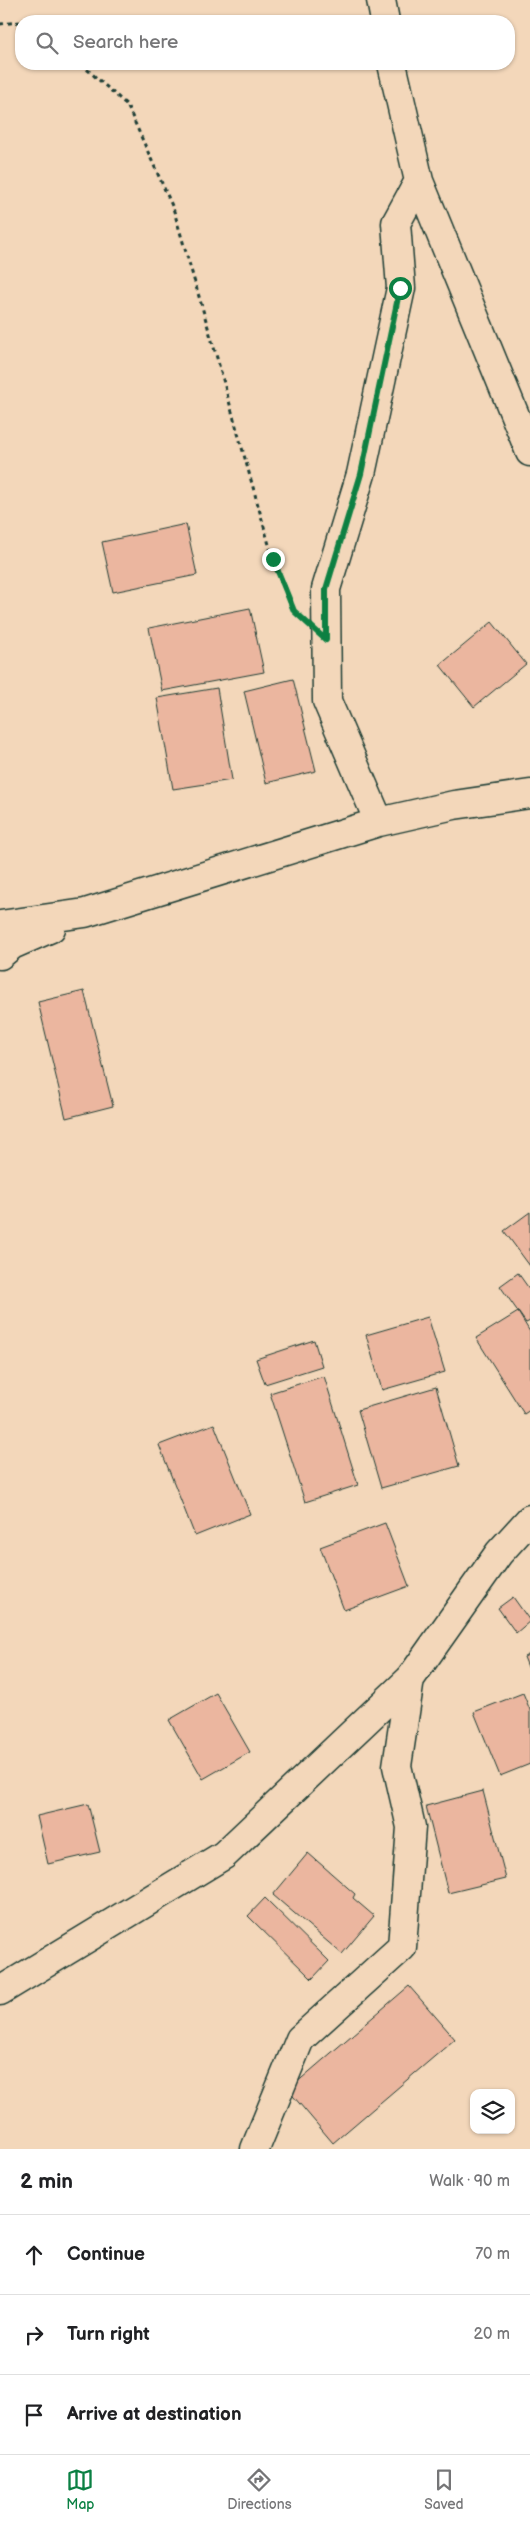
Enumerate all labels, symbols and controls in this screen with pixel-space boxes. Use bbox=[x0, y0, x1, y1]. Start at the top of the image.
search box bbox=[15, 15, 515, 70]
icon: search bbox=[33, 29, 61, 57]
text: Search here bbox=[73, 31, 178, 54]
route start bbox=[389, 277, 412, 300]
route end bbox=[262, 548, 285, 571]
map controls bbox=[470, 2089, 515, 2134]
button: layers bbox=[470, 2089, 515, 2134]
text: 2 min bbox=[20, 2169, 73, 2194]
text: Walk · 90 m bbox=[429, 2172, 510, 2191]
icon: ahead bbox=[20, 2241, 48, 2269]
text: Continue bbox=[67, 2243, 145, 2266]
text: 70 m bbox=[475, 2245, 510, 2264]
icon: right bbox=[20, 2321, 48, 2349]
text: Turn right bbox=[67, 2323, 150, 2346]
text: 20 m bbox=[474, 2325, 510, 2344]
icon: arrive bbox=[20, 2401, 48, 2429]
text: Arrive at destination bbox=[67, 2403, 242, 2426]
tab: Map bbox=[66, 2466, 95, 2513]
tab: Directions bbox=[227, 2466, 292, 2513]
tab: Saved bbox=[424, 2466, 464, 2513]

